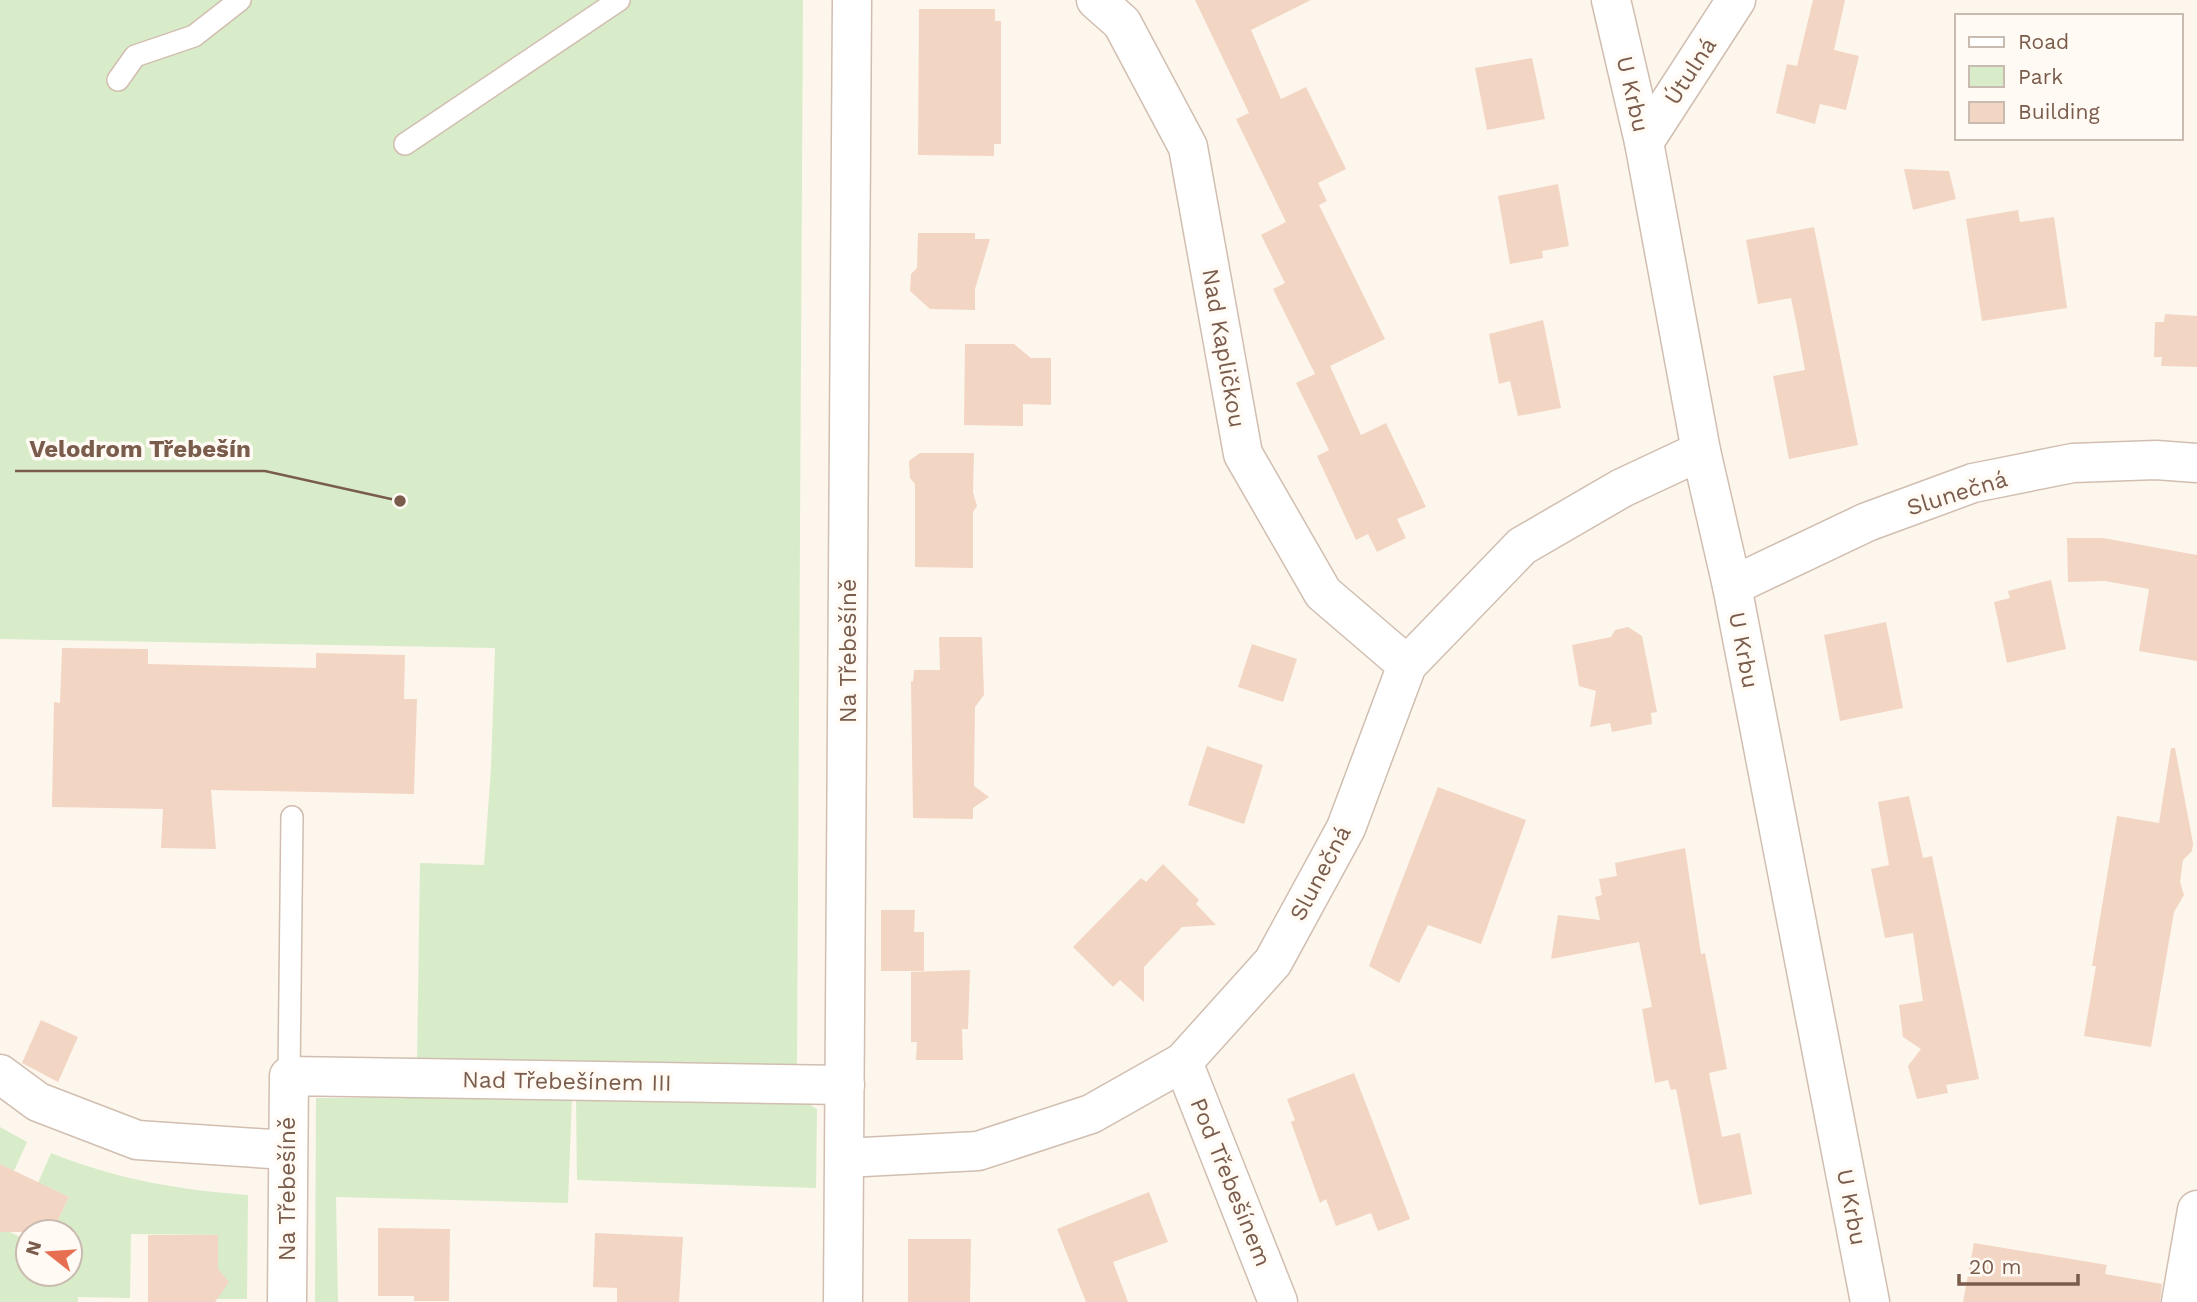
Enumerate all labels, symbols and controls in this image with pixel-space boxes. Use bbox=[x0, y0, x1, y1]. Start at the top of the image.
legend bbox=[1955, 14, 2183, 140]
text: Road bbox=[2018, 29, 2069, 54]
street label: Útulná bbox=[1659, 33, 1722, 110]
street label: U Krbu bbox=[1611, 53, 1654, 135]
text: Park bbox=[2018, 64, 2063, 89]
text: Building bbox=[2018, 99, 2100, 124]
street label: Nad Kapličkou bbox=[1196, 267, 1251, 430]
callout: Velodrom Třebešín bbox=[15, 426, 265, 471]
text: Velodrom Třebešín bbox=[29, 435, 251, 463]
street label: Slunečná bbox=[1904, 465, 2011, 522]
street label: Na Třebešíně bbox=[835, 579, 862, 723]
street label: U Krbu bbox=[1723, 610, 1764, 691]
street label: Slunečná bbox=[1284, 821, 1357, 925]
street label: Nad Třebešínem III bbox=[462, 1066, 672, 1097]
street label: Pod Třebešínem bbox=[1184, 1094, 1277, 1270]
street label: Na Třebešíně bbox=[274, 1117, 301, 1261]
street label: U Krbu bbox=[1831, 1167, 1872, 1248]
north arrow bbox=[14, 1218, 84, 1288]
text: N bbox=[20, 1238, 46, 1258]
scale bar bbox=[1959, 1242, 2078, 1286]
text: 20 m bbox=[1969, 1254, 2021, 1279]

